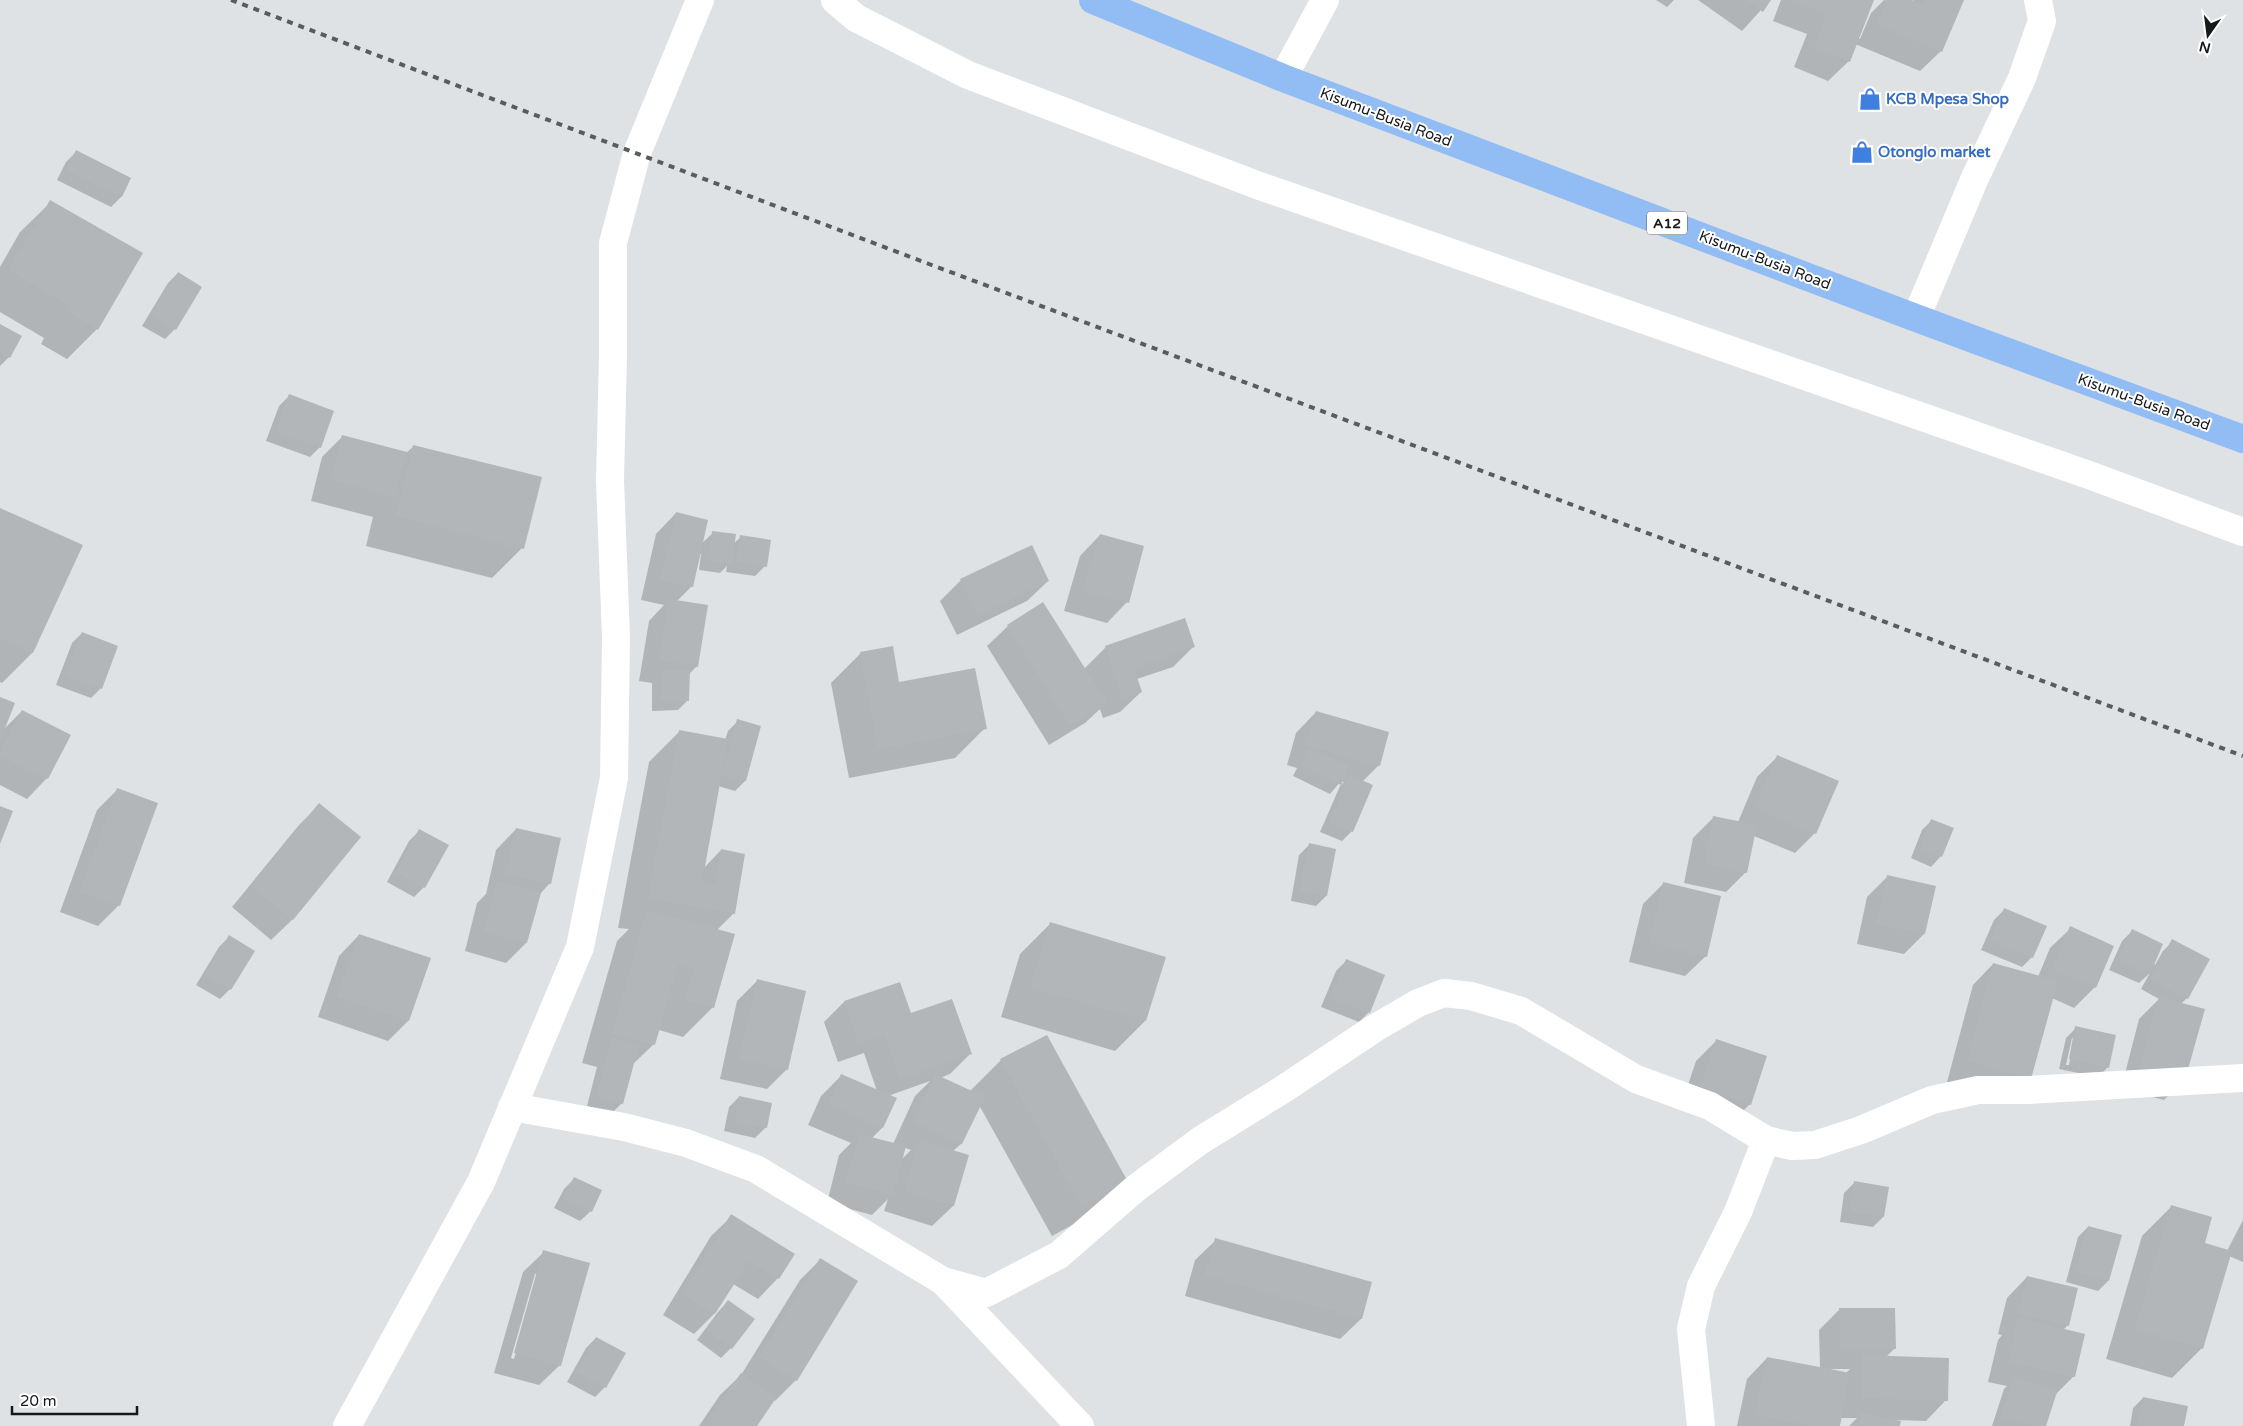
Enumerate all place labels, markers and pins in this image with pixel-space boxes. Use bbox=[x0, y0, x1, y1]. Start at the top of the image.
shop icon: KCB Mpesa Shop bbox=[1857, 86, 1883, 112]
place label: KCB Mpesa Shop bbox=[1886, 90, 2010, 109]
shop icon: Otonglo market bbox=[1849, 139, 1875, 165]
place label: Otonglo market bbox=[1878, 143, 1991, 162]

